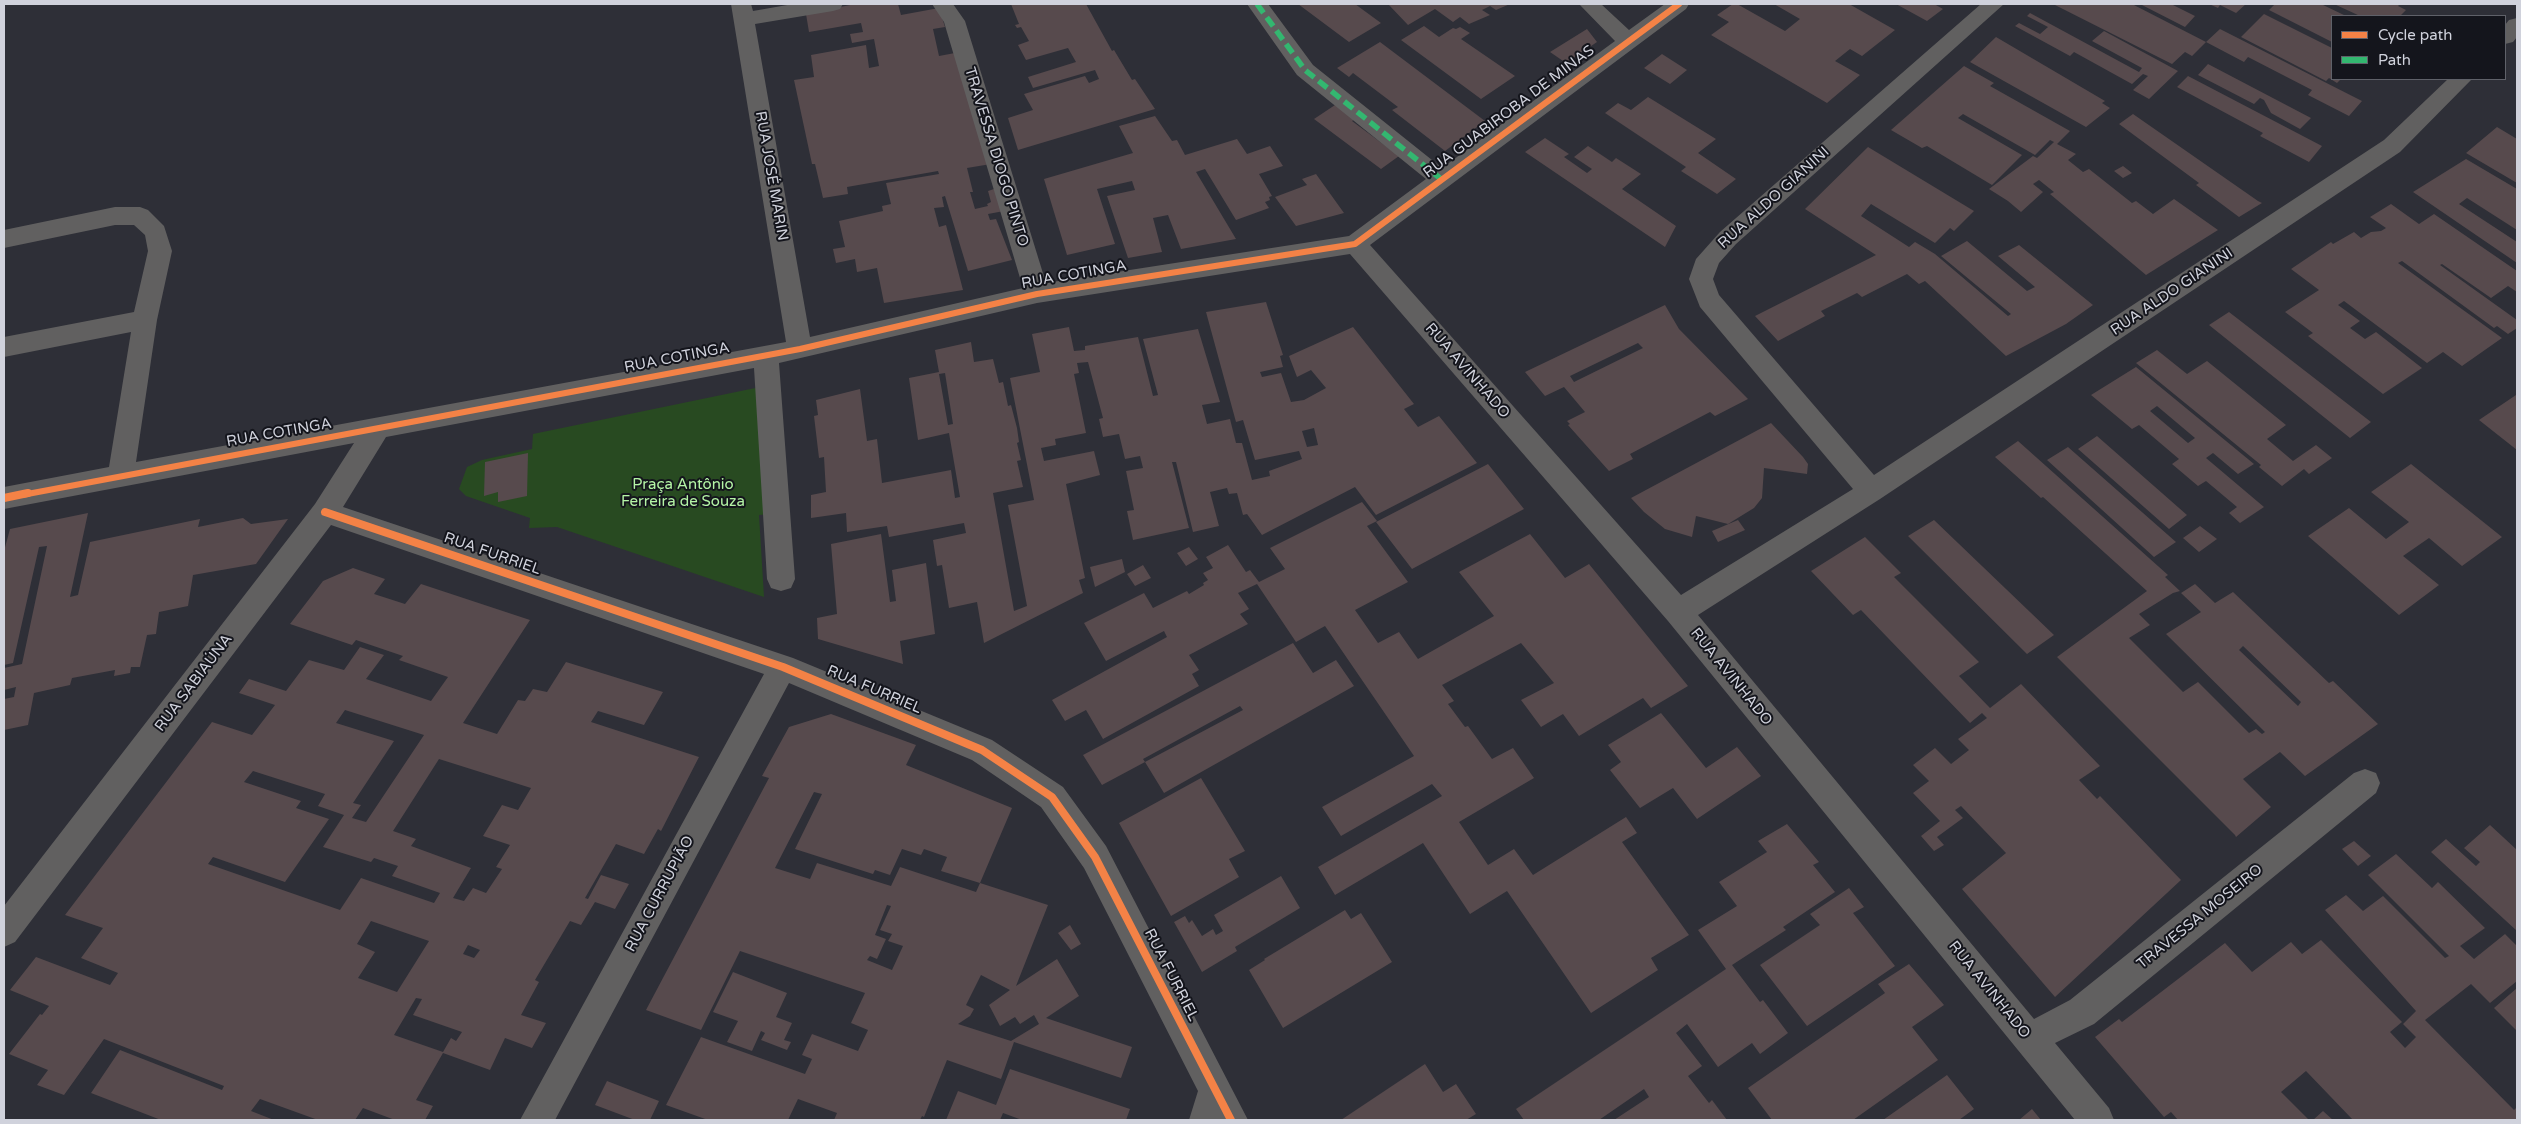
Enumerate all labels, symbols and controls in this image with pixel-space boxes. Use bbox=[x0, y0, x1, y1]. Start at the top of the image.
legend bbox=[2331, 15, 2506, 80]
text: Cycle path bbox=[2378, 26, 2452, 44]
street label: RUA GUABIROBA DE MINAS bbox=[1420, 42, 1598, 182]
text: Path bbox=[2378, 51, 2411, 69]
street label: TRAVESSA DIOGO PINTO bbox=[960, 65, 1032, 249]
street label: RUA JOSÉ MARIN bbox=[751, 110, 791, 242]
street label: RUA ALDO GIANINI bbox=[1715, 143, 1833, 253]
street label: RUA ALDO GIANINI bbox=[2107, 244, 2237, 340]
street label: RUA COTINGA bbox=[1020, 257, 1128, 293]
street label: RUA AVINHADO bbox=[1421, 320, 1513, 422]
street label: RUA COTINGA bbox=[623, 339, 731, 377]
street label: RUA COTINGA bbox=[225, 415, 333, 451]
park label: Praça Antônio Ferreira de Souza bbox=[621, 476, 745, 511]
street label: RUA FURRIEL bbox=[441, 529, 543, 579]
street label: RUA AVINHADO bbox=[1686, 625, 1776, 729]
street label: RUA SABIAÚNA bbox=[151, 631, 237, 735]
street label: RUA FURRIEL bbox=[824, 662, 924, 718]
street label: RUA CURRUPIÃO bbox=[622, 833, 698, 955]
street label: TRAVESSA MOSEIRO bbox=[2134, 861, 2266, 973]
street label: RUA FURRIEL bbox=[1140, 926, 1202, 1024]
street label: RUA AVINHADO bbox=[1944, 938, 2034, 1042]

